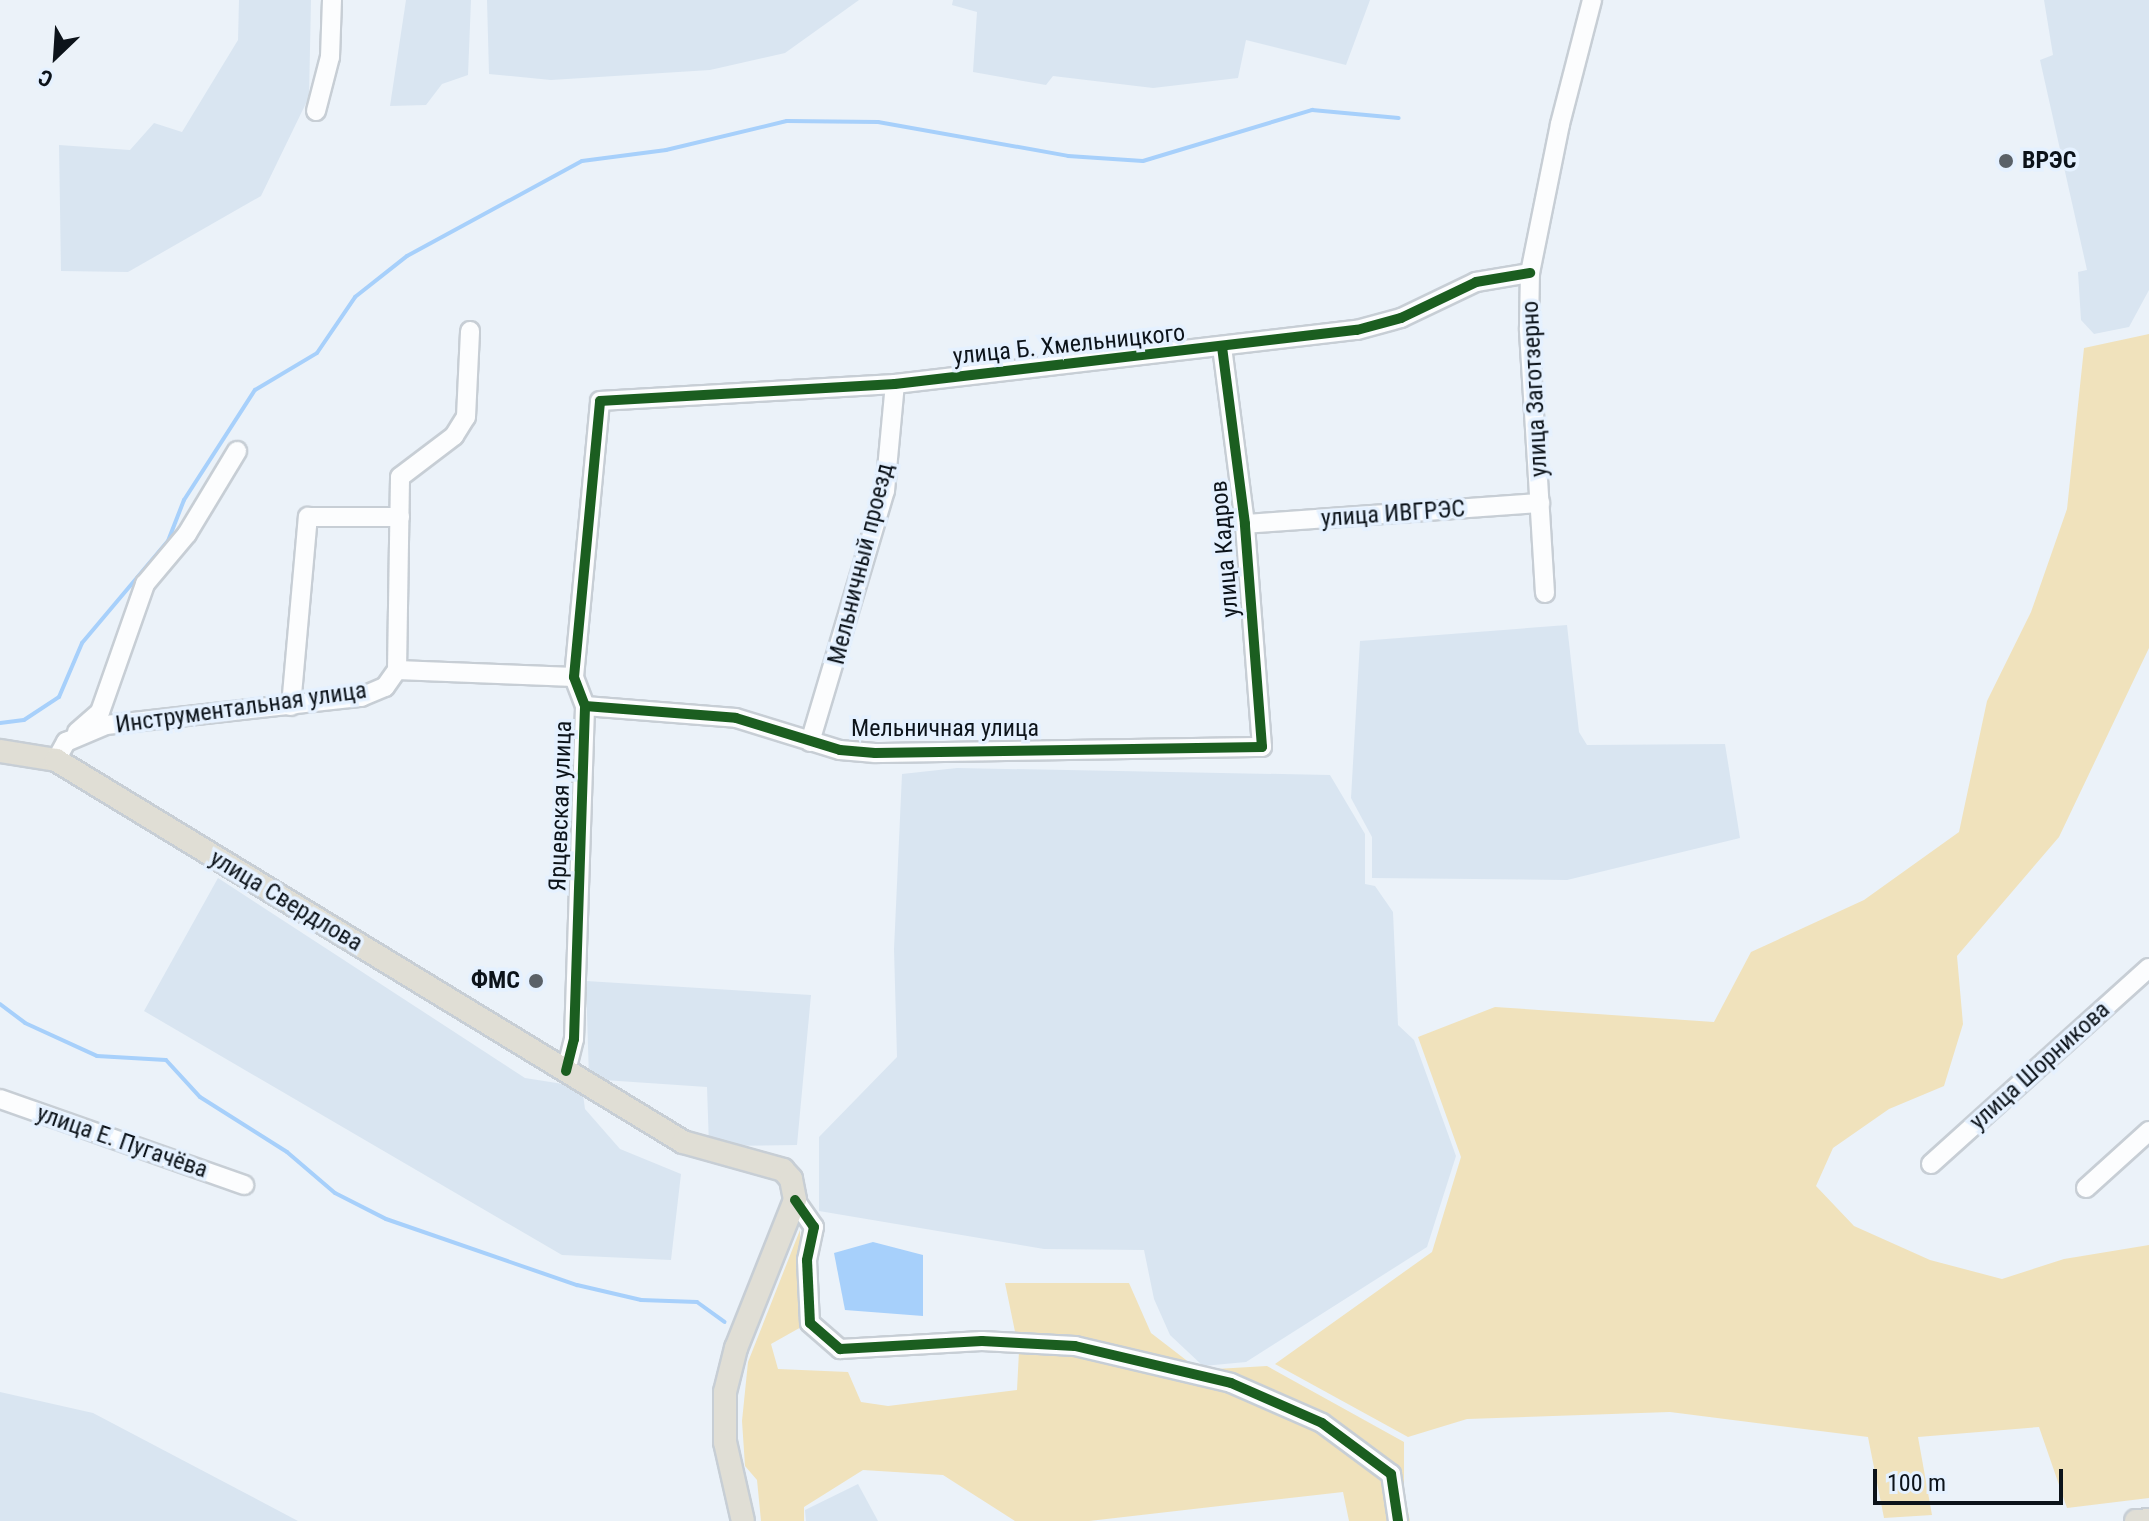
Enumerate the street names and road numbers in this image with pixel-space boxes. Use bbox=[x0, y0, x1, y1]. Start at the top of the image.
street label: улица Заготзерно bbox=[1516, 300, 1554, 478]
street label: улица Б. Хмельницкого bbox=[951, 318, 1187, 372]
street label: Мельничный проезд bbox=[822, 460, 900, 668]
street label: улица Кадров bbox=[1205, 479, 1245, 619]
street label: улица ИВГРЭС bbox=[1320, 495, 1466, 533]
street label: Инструментальная улица bbox=[114, 676, 368, 740]
street label: Мельничная улица bbox=[851, 715, 1039, 743]
street label: Ярцевская улица bbox=[544, 720, 578, 892]
street label: улица Свердлова bbox=[204, 844, 368, 958]
street label: улица Шорникова bbox=[1964, 996, 2116, 1136]
street label: улица Е. Пугачёва bbox=[33, 1099, 211, 1185]

